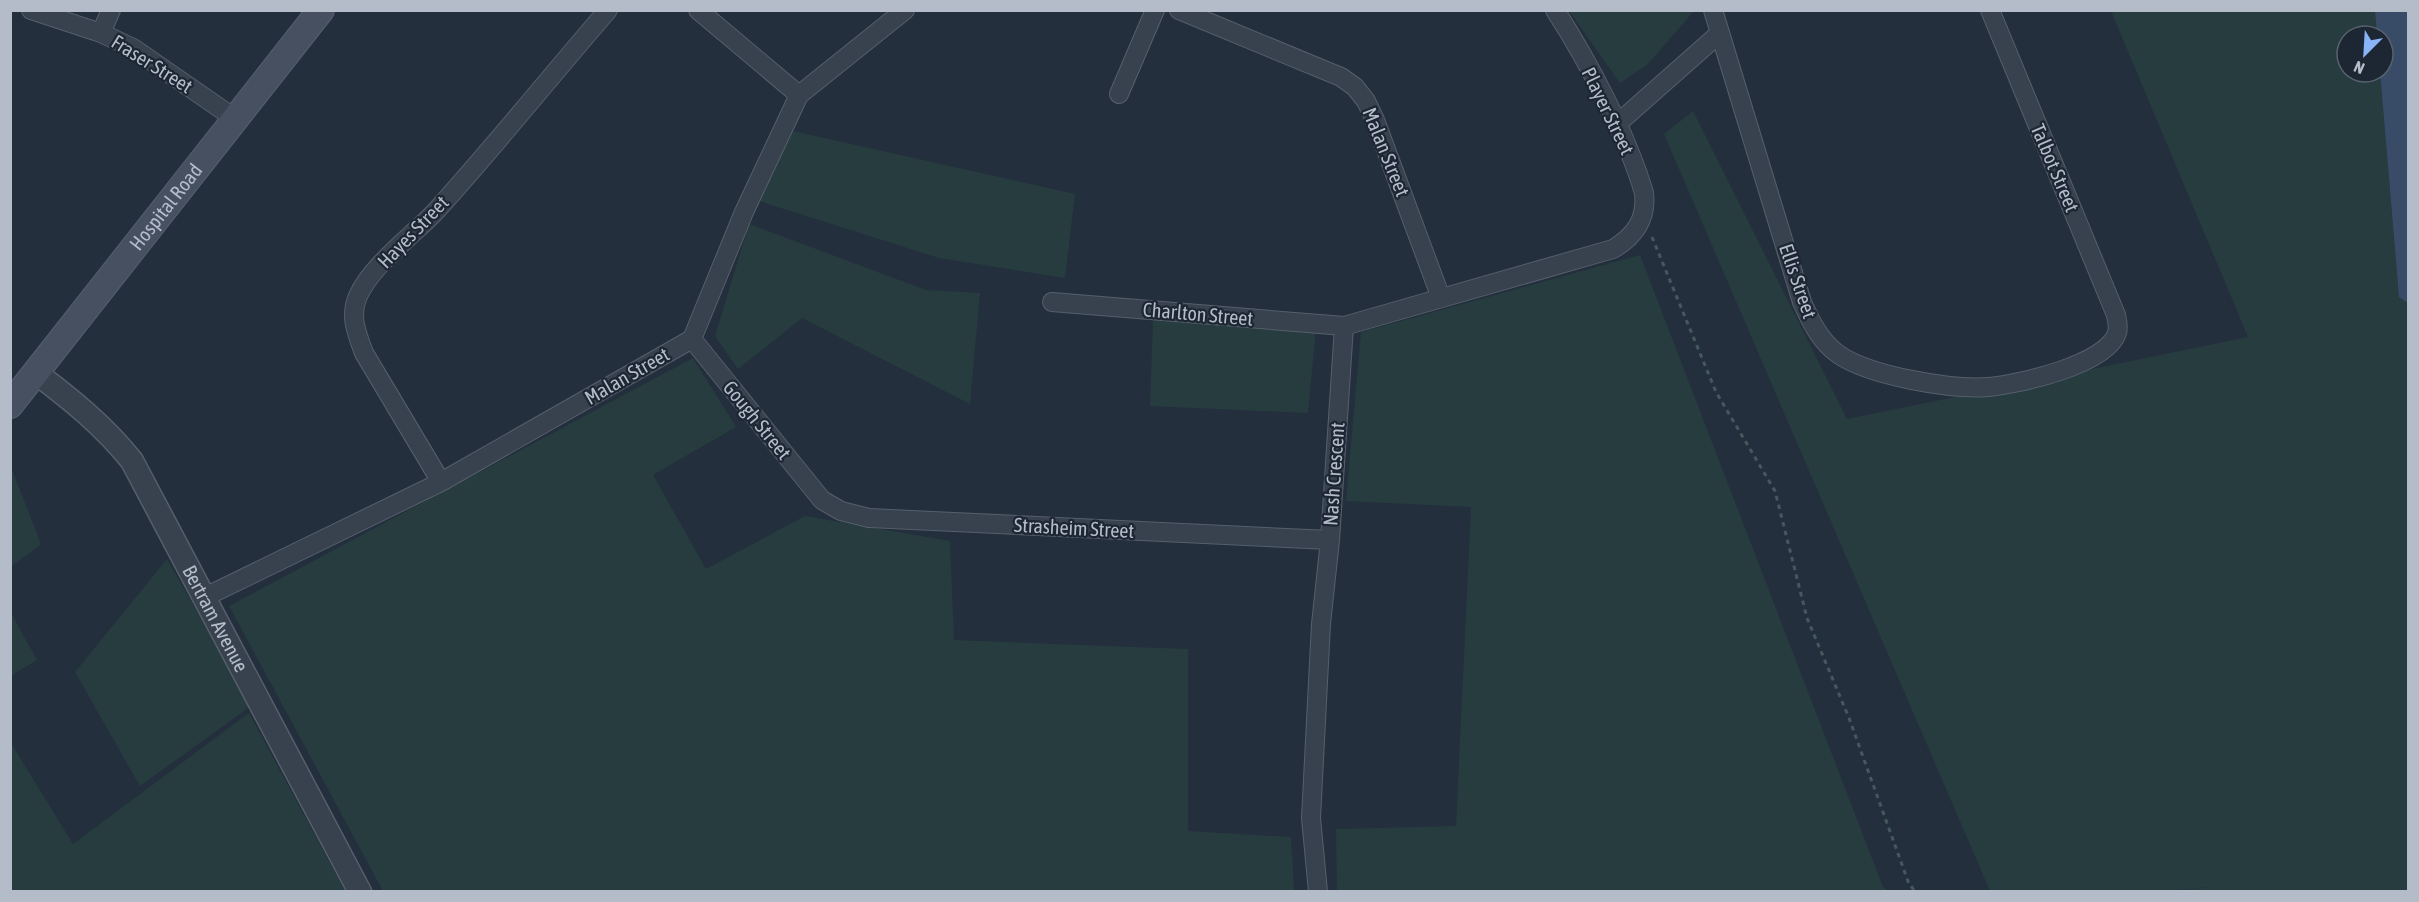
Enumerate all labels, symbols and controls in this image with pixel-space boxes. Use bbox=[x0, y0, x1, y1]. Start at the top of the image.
north arrow bbox=[2335, 24, 2395, 84]
street label: Fraser Street bbox=[108, 30, 197, 98]
text: N bbox=[2351, 58, 2367, 78]
street label: Player Street bbox=[1577, 63, 1640, 158]
street label: Malan Street bbox=[1358, 104, 1415, 200]
street label: Talbot Street bbox=[2027, 120, 2084, 215]
street label: Hospital Road bbox=[124, 159, 207, 254]
street label: Hayes Street bbox=[373, 191, 453, 273]
street label: Ellis Street bbox=[1775, 240, 1822, 321]
street label: Charlton Street bbox=[1142, 297, 1254, 330]
street label: Malan Street bbox=[580, 342, 673, 409]
street label: Gough Street bbox=[719, 376, 796, 464]
street label: Nash Crescent bbox=[1318, 421, 1349, 526]
street label: Strasheim Street bbox=[1013, 513, 1135, 542]
street label: Bertram Avenue bbox=[178, 561, 253, 676]

